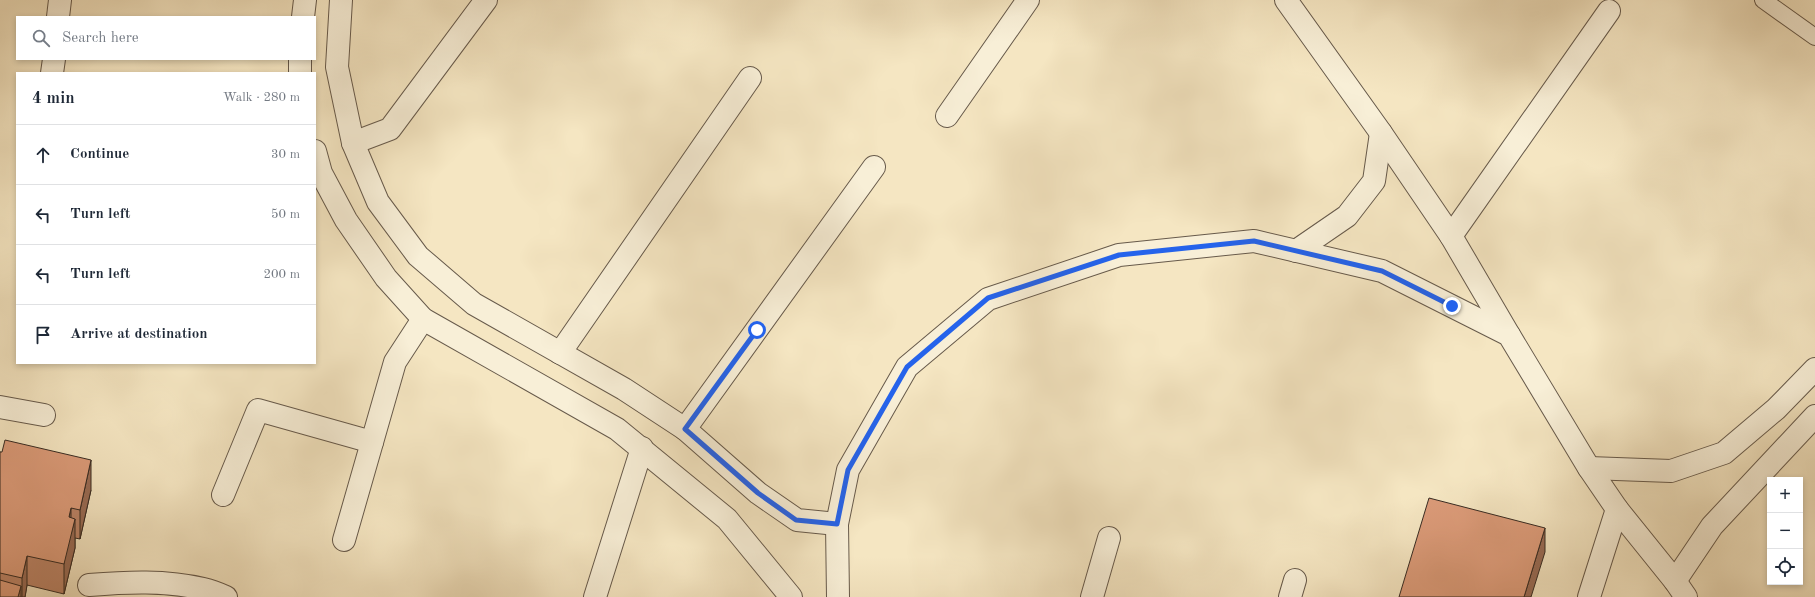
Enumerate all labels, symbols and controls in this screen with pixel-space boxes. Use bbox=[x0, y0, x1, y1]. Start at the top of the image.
search box bbox=[16, 16, 316, 60]
icon: search bbox=[30, 27, 52, 49]
text: Search here bbox=[62, 31, 139, 46]
text: 4 min bbox=[32, 90, 75, 107]
text: Walk · 280 m bbox=[223, 91, 300, 104]
icon: ahead bbox=[32, 144, 54, 166]
text: Continue bbox=[70, 147, 129, 162]
text: 30 m bbox=[271, 148, 300, 161]
icon: left bbox=[32, 204, 54, 226]
text: Turn left bbox=[70, 207, 130, 222]
text: 50 m bbox=[271, 208, 300, 221]
icon: left bbox=[32, 264, 54, 286]
text: Turn left bbox=[70, 267, 130, 282]
text: 200 m bbox=[263, 268, 300, 281]
route end bbox=[1443, 297, 1461, 315]
route start bbox=[748, 321, 766, 339]
icon: arrive bbox=[32, 324, 54, 346]
text: Arrive at destination bbox=[70, 327, 208, 342]
map controls bbox=[1767, 477, 1803, 585]
button: + bbox=[1767, 477, 1803, 513]
button: − bbox=[1767, 513, 1803, 549]
button: locate bbox=[1767, 549, 1803, 585]

